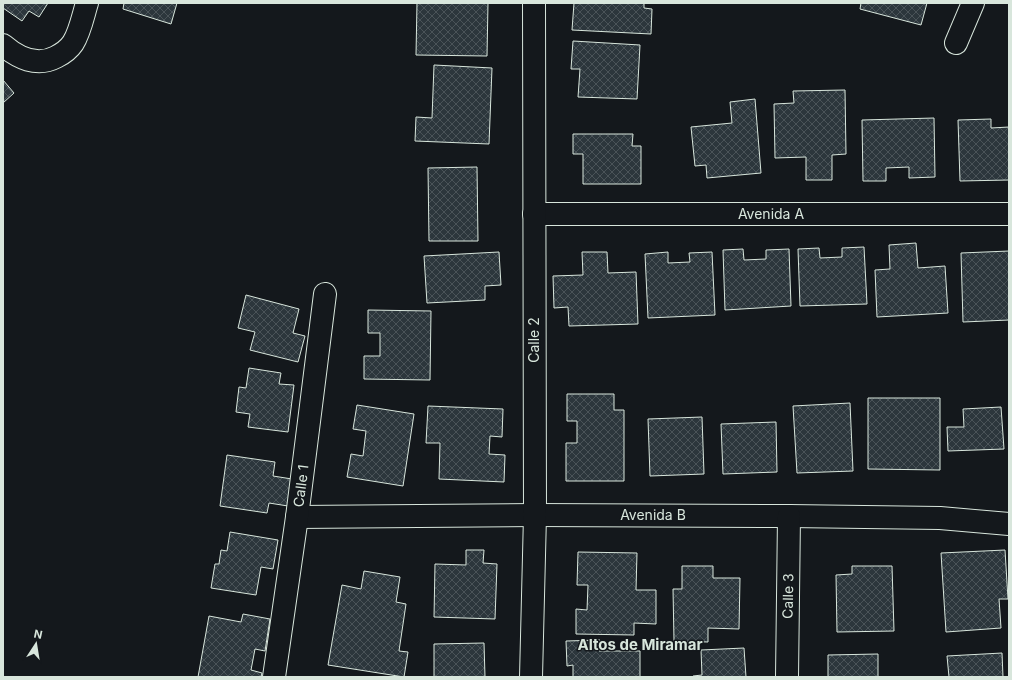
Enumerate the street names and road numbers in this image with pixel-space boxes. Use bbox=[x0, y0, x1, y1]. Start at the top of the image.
street label: Avenida A bbox=[738, 205, 804, 222]
street label: Calle 2 bbox=[525, 317, 542, 363]
street label: Calle 1 bbox=[289, 464, 312, 508]
street label: Avenida B bbox=[620, 506, 686, 523]
street label: Calle 3 bbox=[779, 573, 796, 619]

